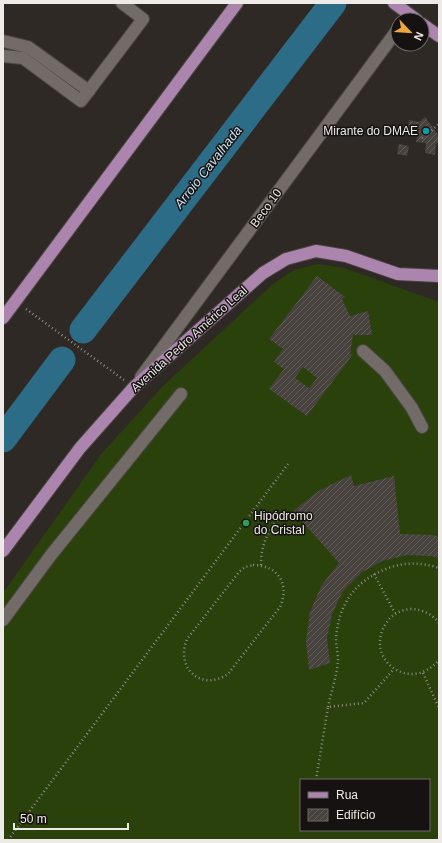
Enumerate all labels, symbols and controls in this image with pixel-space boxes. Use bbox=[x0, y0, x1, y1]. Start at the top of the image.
north arrow bbox=[390, 12, 430, 52]
text: N bbox=[412, 30, 426, 42]
water label: Arroio Cavalhada bbox=[171, 123, 245, 212]
place label: Mirante do DMAE bbox=[323, 124, 418, 138]
marker: Mirante do DMAE bbox=[421, 126, 431, 136]
street label: Beco 10 bbox=[247, 186, 285, 230]
street label: Avenida Pedro Américo Leal bbox=[128, 283, 250, 395]
place label: Hipódromo do Cristal bbox=[254, 509, 313, 537]
marker: Hipódromo do Cristal bbox=[241, 518, 251, 528]
legend bbox=[300, 779, 430, 831]
text: Rua bbox=[336, 788, 358, 802]
scale bar bbox=[14, 805, 128, 831]
text: Edifício bbox=[336, 808, 376, 822]
text: 50 m bbox=[20, 812, 47, 826]

